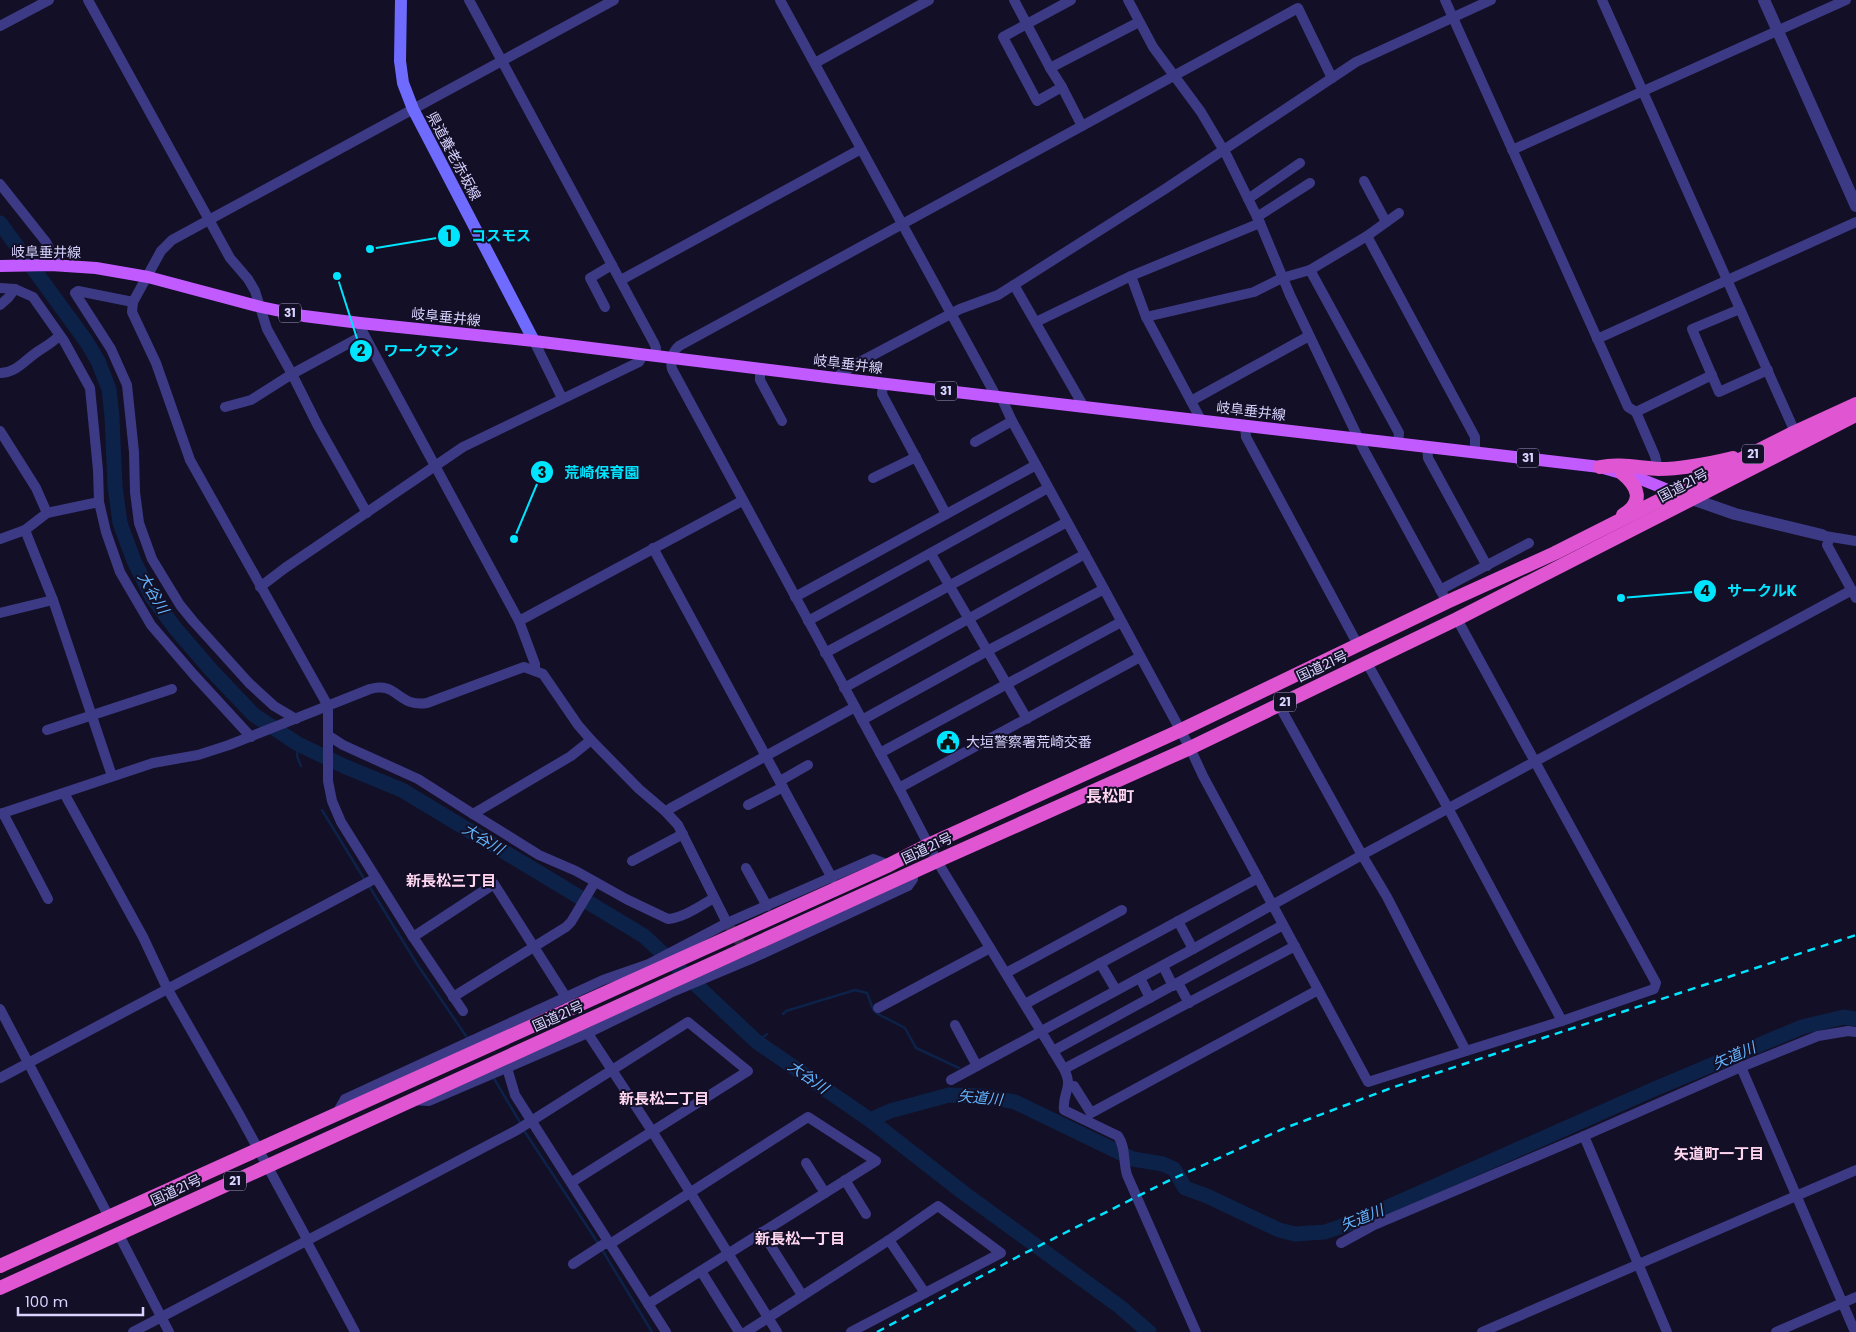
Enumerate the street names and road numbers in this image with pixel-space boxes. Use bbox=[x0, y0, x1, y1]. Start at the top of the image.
street label: 県道養老赤坂線 bbox=[422, 108, 486, 204]
street label: 岐阜垂井線 bbox=[11, 241, 81, 263]
street label: 岐阜垂井線 bbox=[410, 303, 482, 331]
road number: 31 bbox=[279, 304, 301, 322]
street label: 岐阜垂井線 bbox=[812, 350, 884, 378]
road number: 31 bbox=[935, 382, 957, 401]
street label: 岐阜垂井線 bbox=[1215, 397, 1287, 425]
road number: 21 bbox=[1742, 444, 1764, 464]
road number: 31 bbox=[1517, 448, 1539, 468]
street label: 国道21号 bbox=[1654, 463, 1712, 507]
street label: 国道21号 bbox=[1293, 645, 1351, 687]
road number: 21 bbox=[1274, 692, 1296, 712]
street label: 国道21号 bbox=[898, 827, 956, 869]
street label: 国道21号 bbox=[529, 996, 587, 1036]
street label: 国道21号 bbox=[147, 1169, 205, 1211]
road number: 21 bbox=[224, 1172, 246, 1190]

